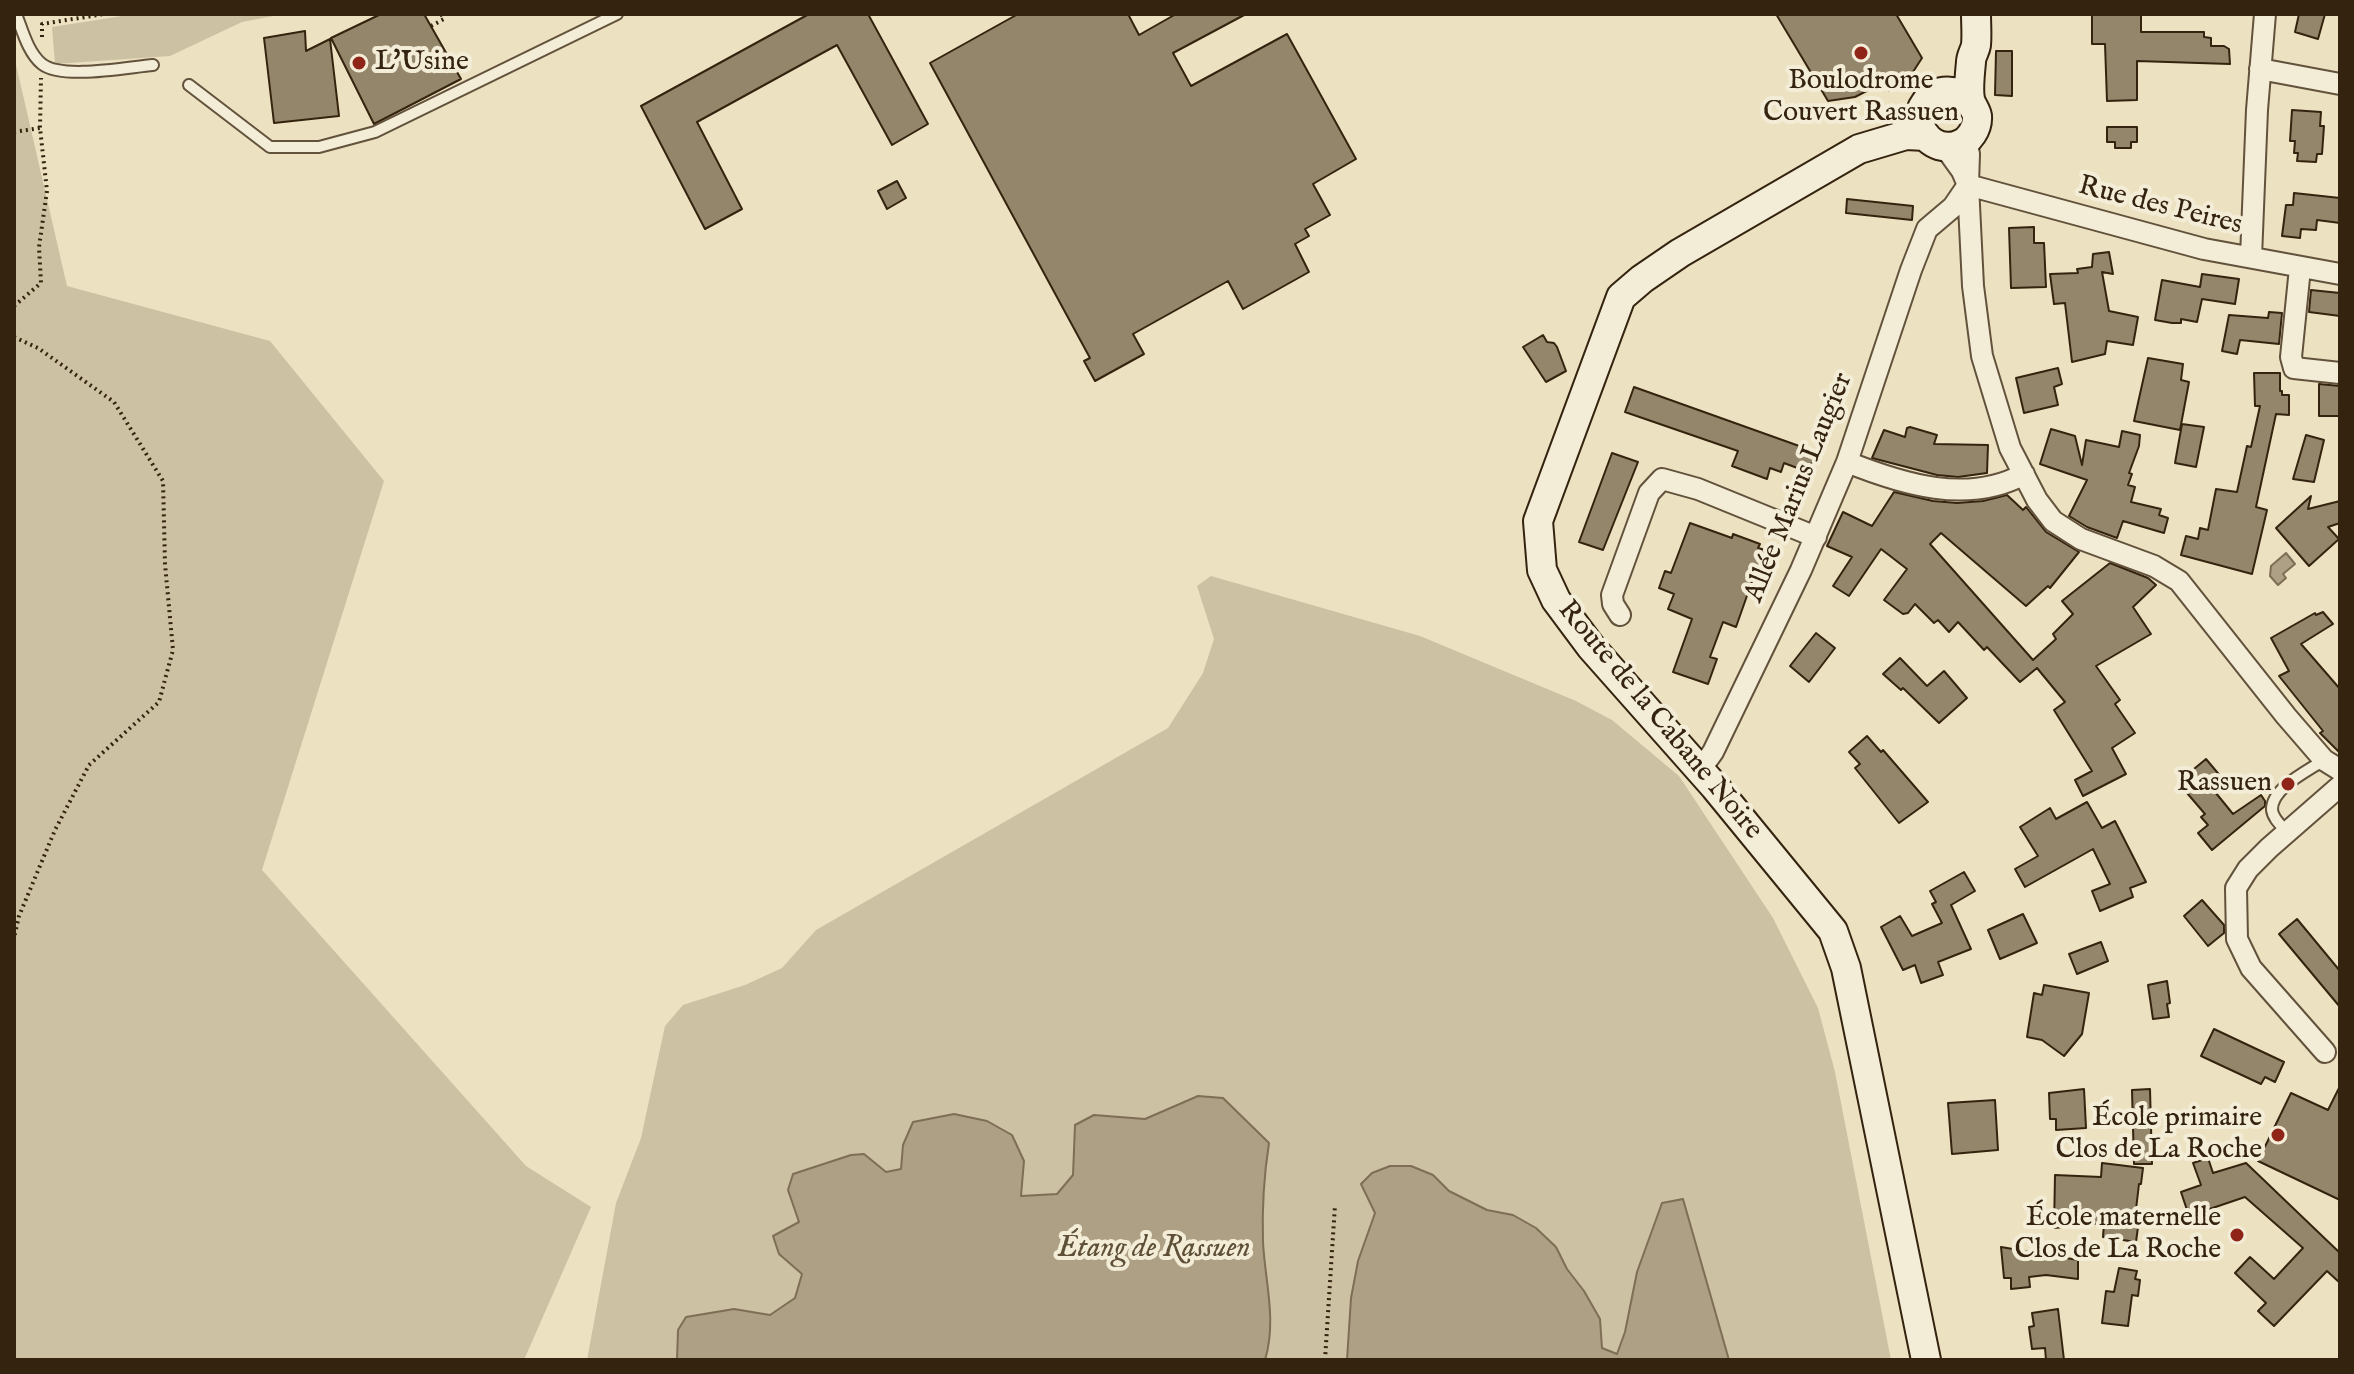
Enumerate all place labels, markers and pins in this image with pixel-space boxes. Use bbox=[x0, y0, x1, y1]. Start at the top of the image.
marker: Boulodrome Couvert Rassuen bbox=[1852, 44, 1870, 62]
place label: L'Usine bbox=[375, 46, 469, 80]
marker: L'Usine bbox=[350, 54, 368, 72]
place label: Boulodrome Couvert Rassuen bbox=[1763, 65, 1959, 131]
place label: Rassuen bbox=[2177, 767, 2272, 801]
marker: Rassuen bbox=[2279, 775, 2297, 793]
place label: École primaire Clos de La Roche bbox=[2055, 1102, 2262, 1168]
marker: École primaire Clos de La Roche bbox=[2269, 1126, 2287, 1144]
place label: École maternelle Clos de La Roche bbox=[2014, 1202, 2221, 1268]
marker: École maternelle Clos de La Roche bbox=[2228, 1226, 2246, 1244]

